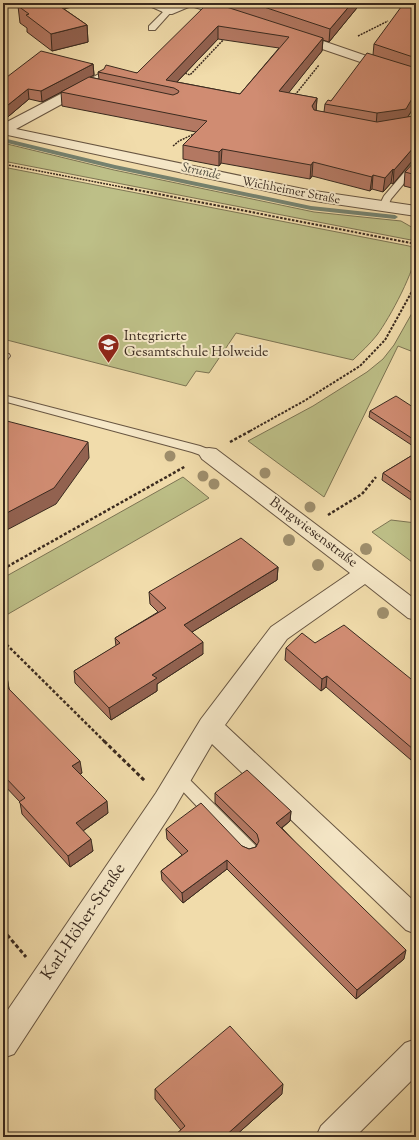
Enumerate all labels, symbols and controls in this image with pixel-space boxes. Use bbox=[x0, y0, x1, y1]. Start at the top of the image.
water label: Strunde bbox=[180, 159, 222, 185]
street label: Wichheimer Straße bbox=[240, 173, 342, 209]
place label: Integrierte Gesamtschule Holweide bbox=[124, 327, 269, 363]
school or university icon: Integrierte Gesamtschule Holweide bbox=[96, 332, 122, 365]
street label: Burgwiesenstraße bbox=[265, 493, 361, 573]
street label: Karl-Höher-Straße bbox=[36, 859, 132, 985]

